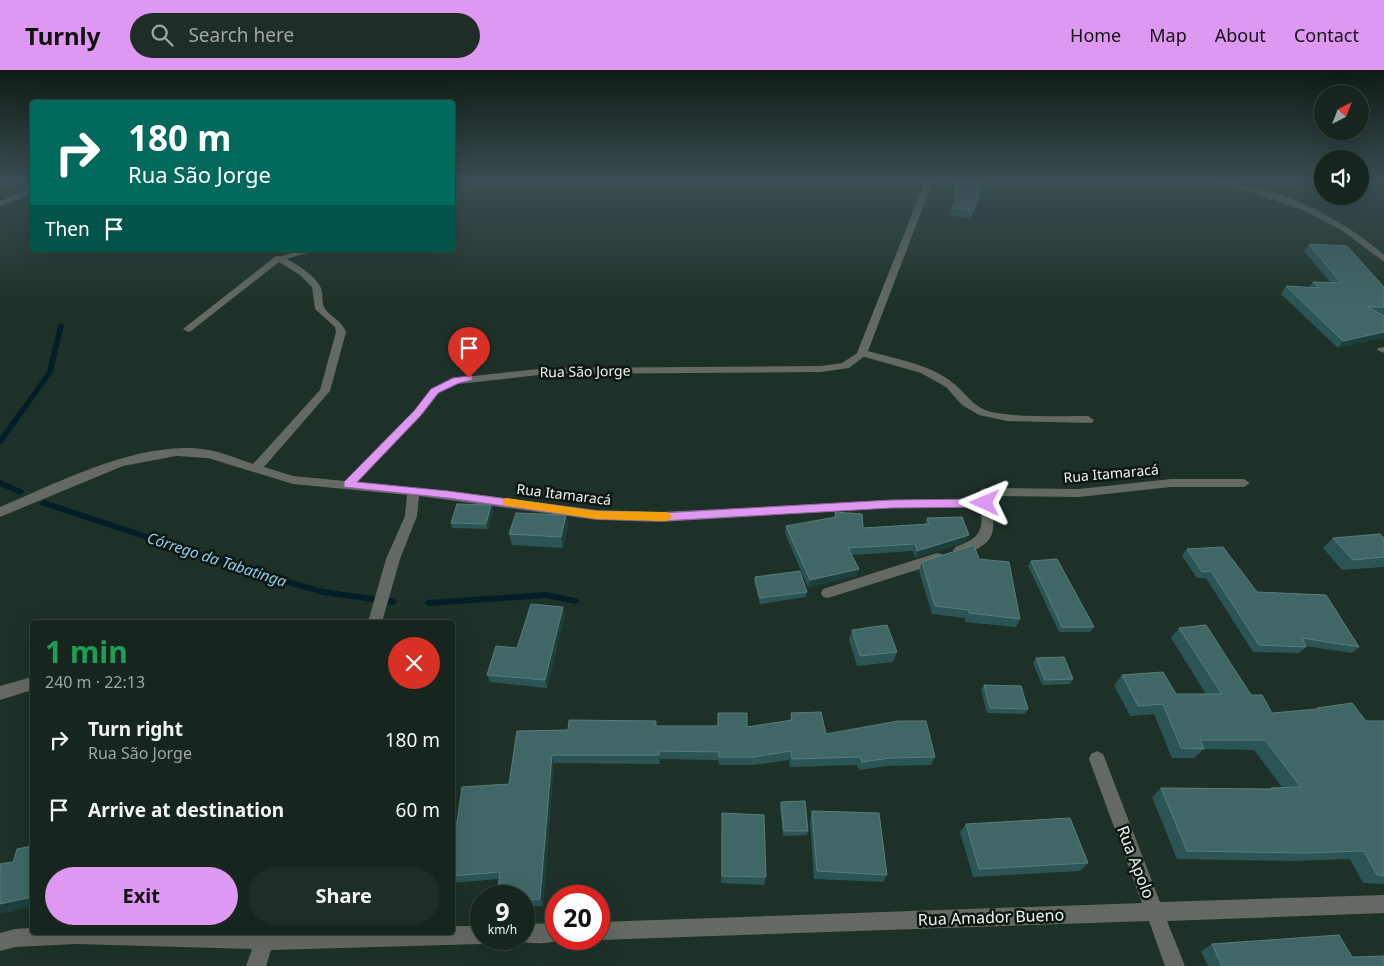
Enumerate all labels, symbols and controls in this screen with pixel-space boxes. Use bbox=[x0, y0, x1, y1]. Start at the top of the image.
search box bbox=[130, 13, 480, 58]
text: Turnly bbox=[25, 19, 100, 52]
icon: search bbox=[148, 21, 176, 49]
text: Search here bbox=[188, 22, 294, 48]
text: Home bbox=[1070, 23, 1121, 47]
text: Map bbox=[1149, 23, 1187, 47]
text: About bbox=[1215, 23, 1266, 47]
text: Contact bbox=[1294, 23, 1359, 47]
north arrow bbox=[1314, 85, 1369, 140]
map controls bbox=[1314, 85, 1369, 205]
text: 180 m bbox=[128, 114, 231, 161]
icon: right bbox=[45, 120, 110, 185]
button: sound bbox=[1314, 150, 1369, 205]
text: Rua São Jorge bbox=[128, 159, 271, 189]
icon: arrive bbox=[100, 215, 128, 243]
text: Then bbox=[45, 216, 90, 242]
pin bbox=[448, 327, 490, 378]
icon: arrive bbox=[455, 334, 483, 362]
street label: Rua São Jorge bbox=[539, 361, 631, 381]
street label: Rua Itamaracá bbox=[1063, 459, 1159, 487]
position arrow bbox=[958, 476, 1010, 528]
street label: Rua Itamaracá bbox=[516, 479, 612, 509]
water label: Córrego da Tabatinga bbox=[145, 527, 290, 591]
text: 1 min bbox=[45, 631, 128, 672]
button: close bbox=[388, 637, 440, 689]
text: 240 m · 22:13 bbox=[45, 671, 145, 693]
text: Turn right bbox=[88, 716, 183, 742]
icon: right bbox=[45, 726, 73, 754]
text: 180 m bbox=[385, 727, 440, 753]
text: Rua São Jorge bbox=[88, 742, 192, 764]
icon: arrive bbox=[45, 796, 73, 824]
text: Arrive at destination bbox=[88, 797, 284, 823]
text: 60 m bbox=[396, 797, 440, 823]
street label: Rua Apolo bbox=[1112, 822, 1160, 902]
button: Exit bbox=[45, 867, 238, 925]
button: Share bbox=[248, 867, 440, 925]
speed limit sign: 20 bbox=[545, 885, 610, 950]
text: 9 bbox=[495, 894, 510, 928]
street label: Rua Amador Bueno bbox=[918, 903, 1064, 931]
text: km/h bbox=[488, 921, 517, 938]

